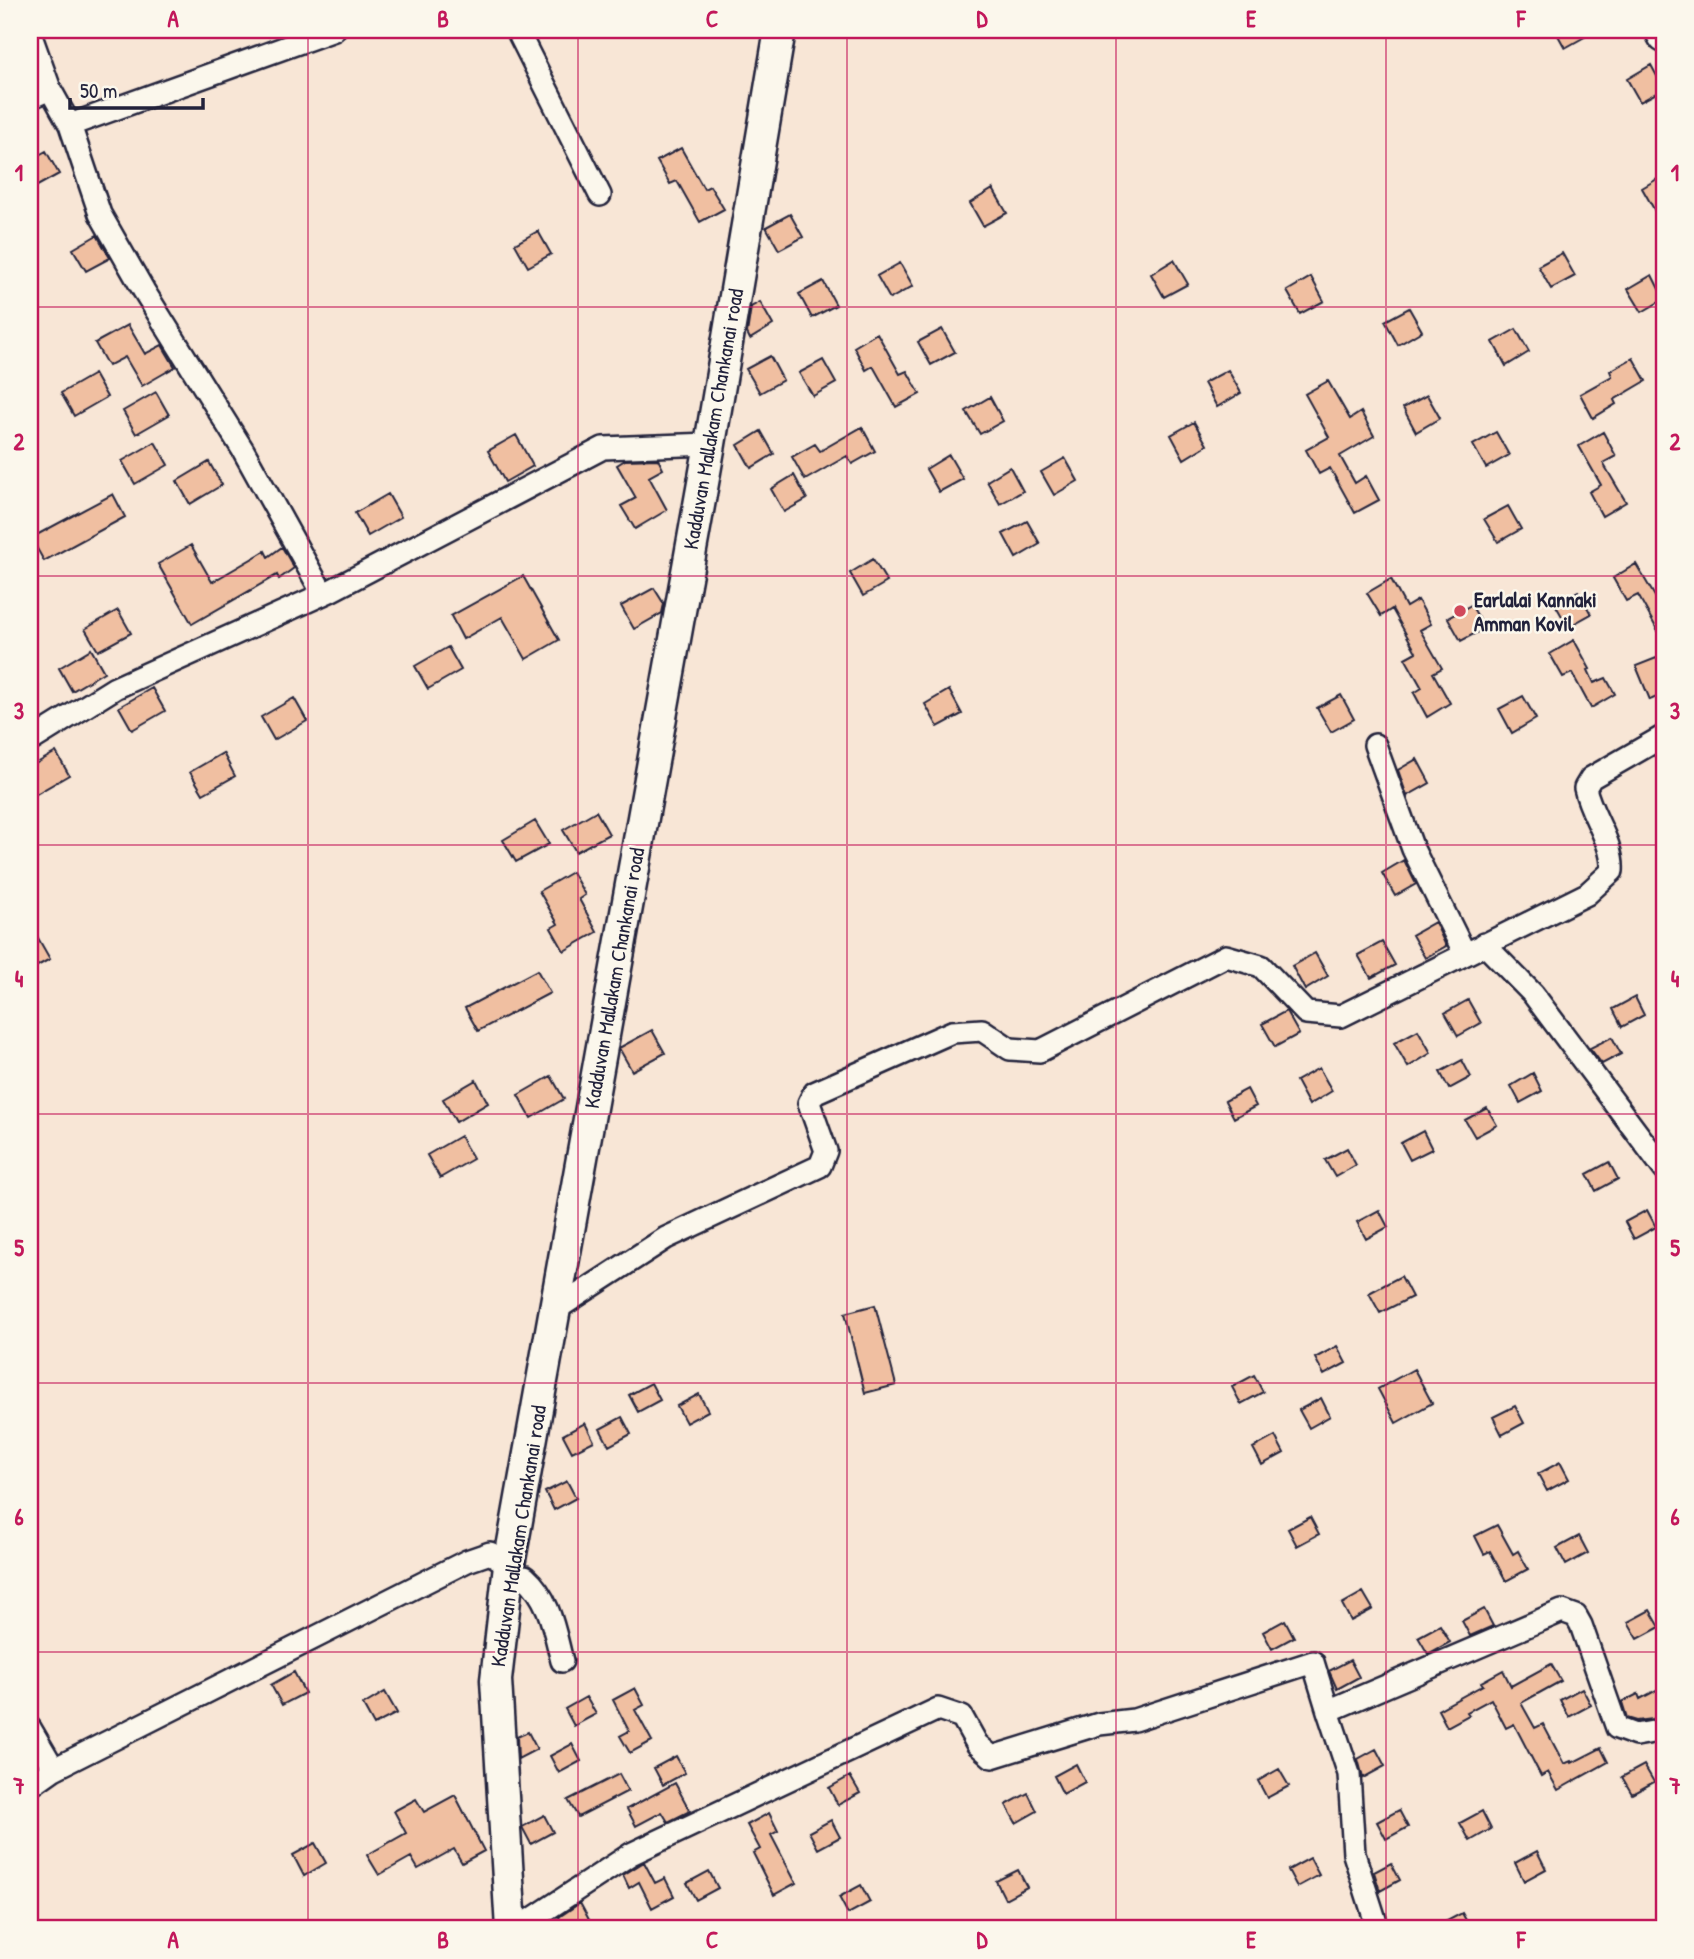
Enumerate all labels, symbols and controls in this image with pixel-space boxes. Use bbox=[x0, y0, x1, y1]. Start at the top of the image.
text: A bbox=[167, 3, 179, 34]
text: B bbox=[437, 3, 449, 34]
text: C bbox=[706, 3, 718, 34]
text: D bbox=[977, 3, 989, 34]
text: E bbox=[1246, 3, 1257, 34]
text: F bbox=[1516, 3, 1527, 34]
scale bar bbox=[70, 66, 203, 110]
text: 50 m bbox=[80, 76, 117, 105]
text: 1 bbox=[15, 157, 23, 188]
text: 1 bbox=[1671, 157, 1679, 188]
street label: Kadduvan Mallakam Chankanai road bbox=[676, 286, 750, 552]
text: 2 bbox=[14, 426, 25, 457]
text: 2 bbox=[1670, 426, 1681, 457]
place label: Earlalai Kannaki Amman Kovil bbox=[1474, 585, 1597, 638]
marker: Earlalai Kannaki Amman Kovil bbox=[1452, 603, 1468, 619]
text: 3 bbox=[14, 695, 24, 726]
text: 3 bbox=[1670, 695, 1680, 726]
street label: Kadduvan Mallakam Chankanai road bbox=[577, 845, 651, 1111]
text: 4 bbox=[15, 963, 24, 994]
text: 4 bbox=[1671, 963, 1680, 994]
text: 5 bbox=[14, 1232, 24, 1263]
text: 5 bbox=[1670, 1232, 1680, 1263]
street label: Kadduvan Mallakam Chankanai road bbox=[483, 1403, 553, 1669]
text: 6 bbox=[14, 1501, 24, 1532]
text: 6 bbox=[1670, 1501, 1680, 1532]
text: 7 bbox=[12, 1770, 25, 1801]
text: 7 bbox=[1668, 1770, 1681, 1801]
text: A bbox=[167, 1924, 179, 1955]
text: B bbox=[437, 1924, 449, 1955]
text: C bbox=[706, 1924, 718, 1955]
text: D bbox=[977, 1924, 989, 1955]
text: E bbox=[1246, 1924, 1257, 1955]
text: F bbox=[1516, 1924, 1527, 1955]

